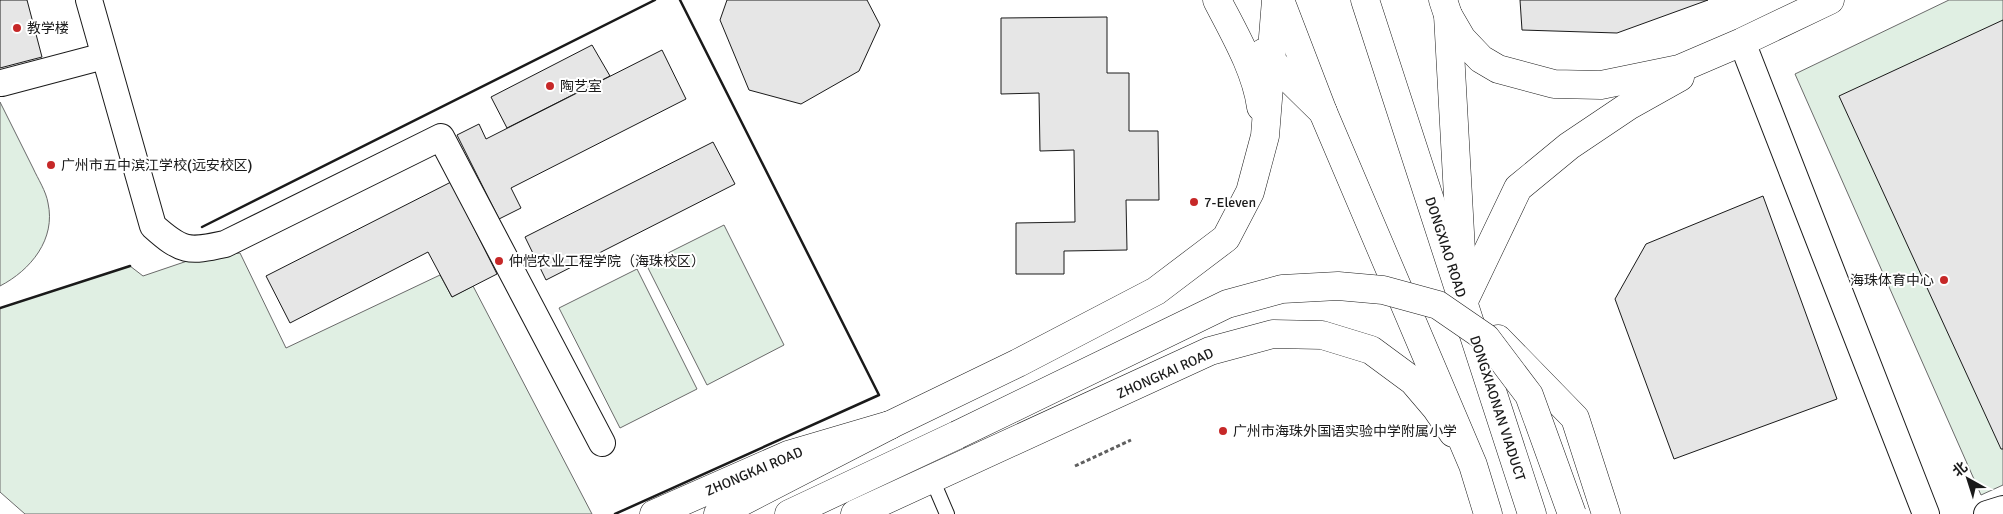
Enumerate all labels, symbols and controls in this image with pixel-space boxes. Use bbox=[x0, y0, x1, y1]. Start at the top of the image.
place label: 教学楼 bbox=[27, 20, 69, 37]
marker: 教学楼 bbox=[11, 22, 23, 34]
place label: 陶艺室 bbox=[560, 78, 602, 95]
marker: 陶艺室 bbox=[544, 80, 556, 92]
place label: 广州市五中滨江学校(远安校区) bbox=[61, 157, 252, 174]
marker: 广州市五中滨江学校(远安校区) bbox=[45, 159, 57, 171]
place label: 7-Eleven bbox=[1204, 194, 1256, 211]
street label: DONGXIAO ROAD bbox=[1421, 195, 1470, 300]
marker: 7-Eleven bbox=[1188, 196, 1200, 208]
place label: 仲恺农业工程学院（海珠校区） bbox=[509, 253, 705, 270]
marker: 仲恺农业工程学院（海珠校区） bbox=[493, 255, 505, 267]
place label: 海珠体育中心 bbox=[1850, 272, 1934, 289]
marker: 海珠体育中心 bbox=[1938, 274, 1950, 286]
street label: DONGXIAONAN VIADUCT bbox=[1466, 333, 1529, 483]
street label: ZHONGKAI ROAD bbox=[1114, 345, 1216, 402]
place label: 广州市海珠外国语实验中学附属小学 bbox=[1233, 423, 1457, 440]
marker: 广州市海珠外国语实验中学附属小学 bbox=[1217, 425, 1229, 437]
street label: ZHONGKAI ROAD bbox=[703, 443, 805, 500]
north arrow bbox=[1943, 454, 1993, 504]
text: 北 bbox=[1949, 458, 1971, 480]

